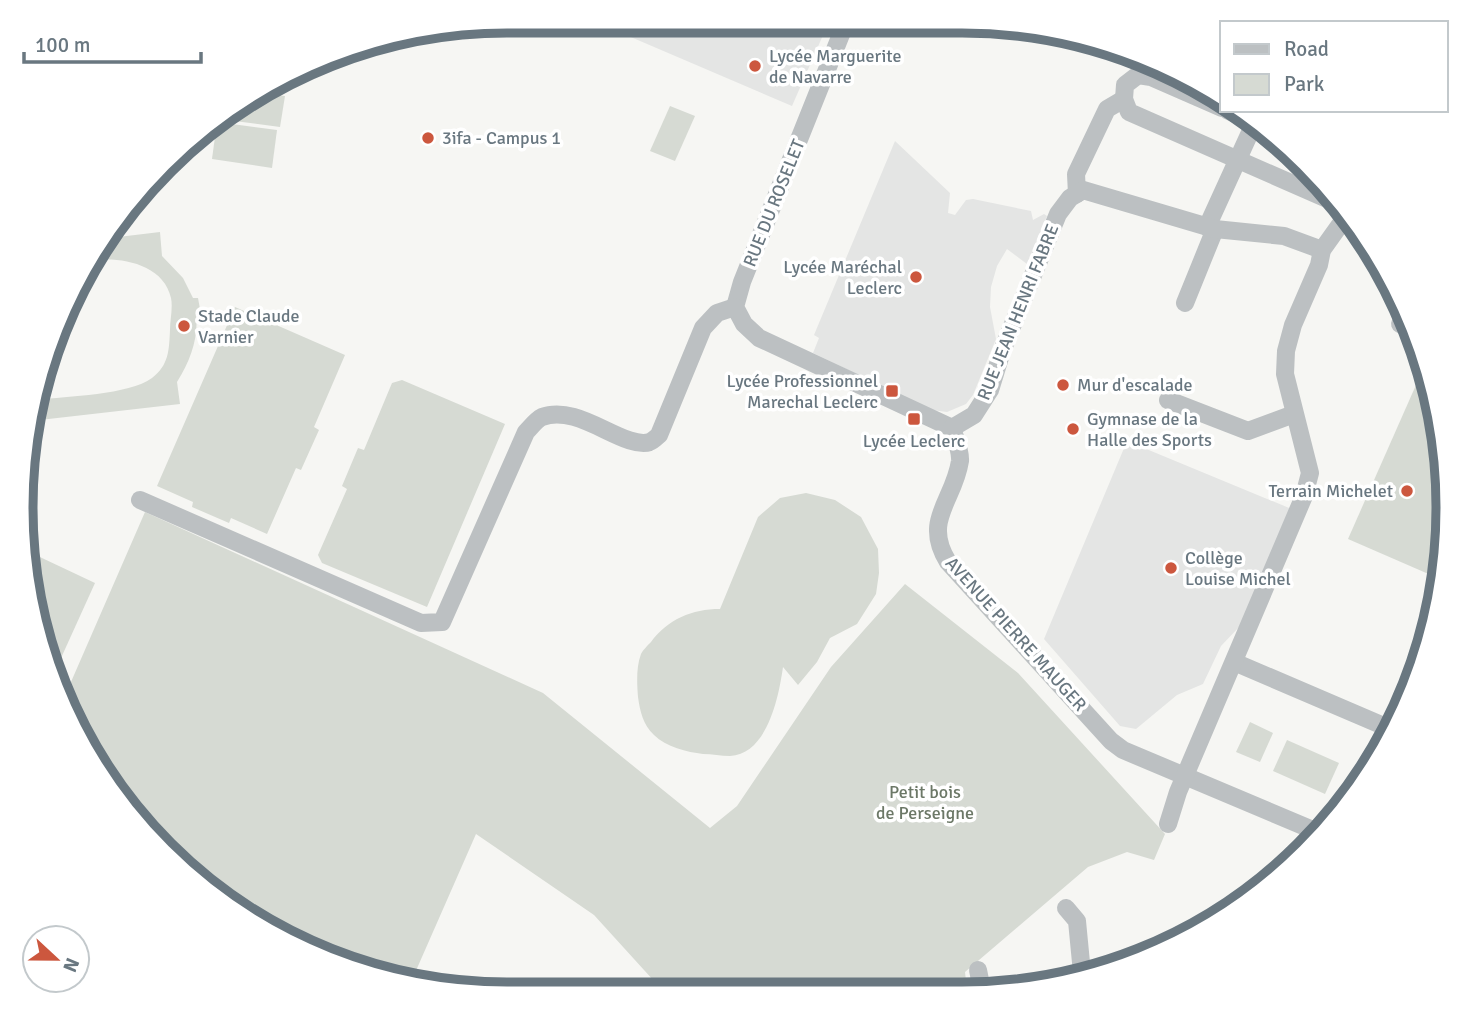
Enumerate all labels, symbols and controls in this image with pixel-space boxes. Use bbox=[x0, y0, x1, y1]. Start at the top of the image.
scale bar bbox=[24, 21, 201, 65]
legend bbox=[1220, 21, 1448, 112]
text: 100 m bbox=[35, 32, 90, 58]
text: Road bbox=[1284, 36, 1329, 62]
place label: Lycée Marguerite de Navarre bbox=[769, 45, 901, 88]
marker: Lycée Marguerite de Navarre bbox=[747, 58, 763, 74]
text: Park bbox=[1284, 71, 1325, 97]
place label: 3ifa - Campus 1 bbox=[442, 127, 561, 149]
marker: 3ifa - Campus 1 bbox=[420, 130, 436, 146]
street label: RUE DU ROSELET bbox=[738, 136, 810, 270]
street label: RUE JEAN HENRI FABRE bbox=[973, 221, 1063, 403]
place label: Lycée Maréchal Leclerc bbox=[783, 256, 902, 299]
marker: Lycée Maréchal Leclerc bbox=[908, 269, 924, 285]
place label: Stade Claude Varnier bbox=[198, 305, 300, 348]
marker: Stade Claude Varnier bbox=[176, 318, 192, 334]
place label: Lycée Professionnel Marechal Leclerc bbox=[727, 370, 878, 413]
place label: Mur d'escalade bbox=[1077, 374, 1193, 396]
marker: Mur d'escalade bbox=[1055, 377, 1071, 393]
marker: Lycée Professionnel Marechal Leclerc bbox=[884, 383, 900, 399]
place label: Gymnase de la Halle des Sports bbox=[1087, 408, 1212, 451]
marker: Lycée Leclerc bbox=[906, 411, 922, 427]
marker: Gymnase de la Halle des Sports bbox=[1065, 421, 1081, 437]
place label: Lycée Leclerc bbox=[863, 430, 965, 452]
place label: Terrain Michelet bbox=[1269, 480, 1393, 502]
marker: Terrain Michelet bbox=[1399, 483, 1415, 499]
place label: Collège Louise Michel bbox=[1185, 547, 1291, 590]
street label: AVENUE PIERRE MAUGER bbox=[941, 552, 1091, 716]
marker: Collège Louise Michel bbox=[1163, 560, 1179, 576]
park label: Petit bois de Perseigne bbox=[876, 781, 974, 824]
north arrow bbox=[21, 924, 91, 994]
text: N bbox=[57, 954, 84, 976]

